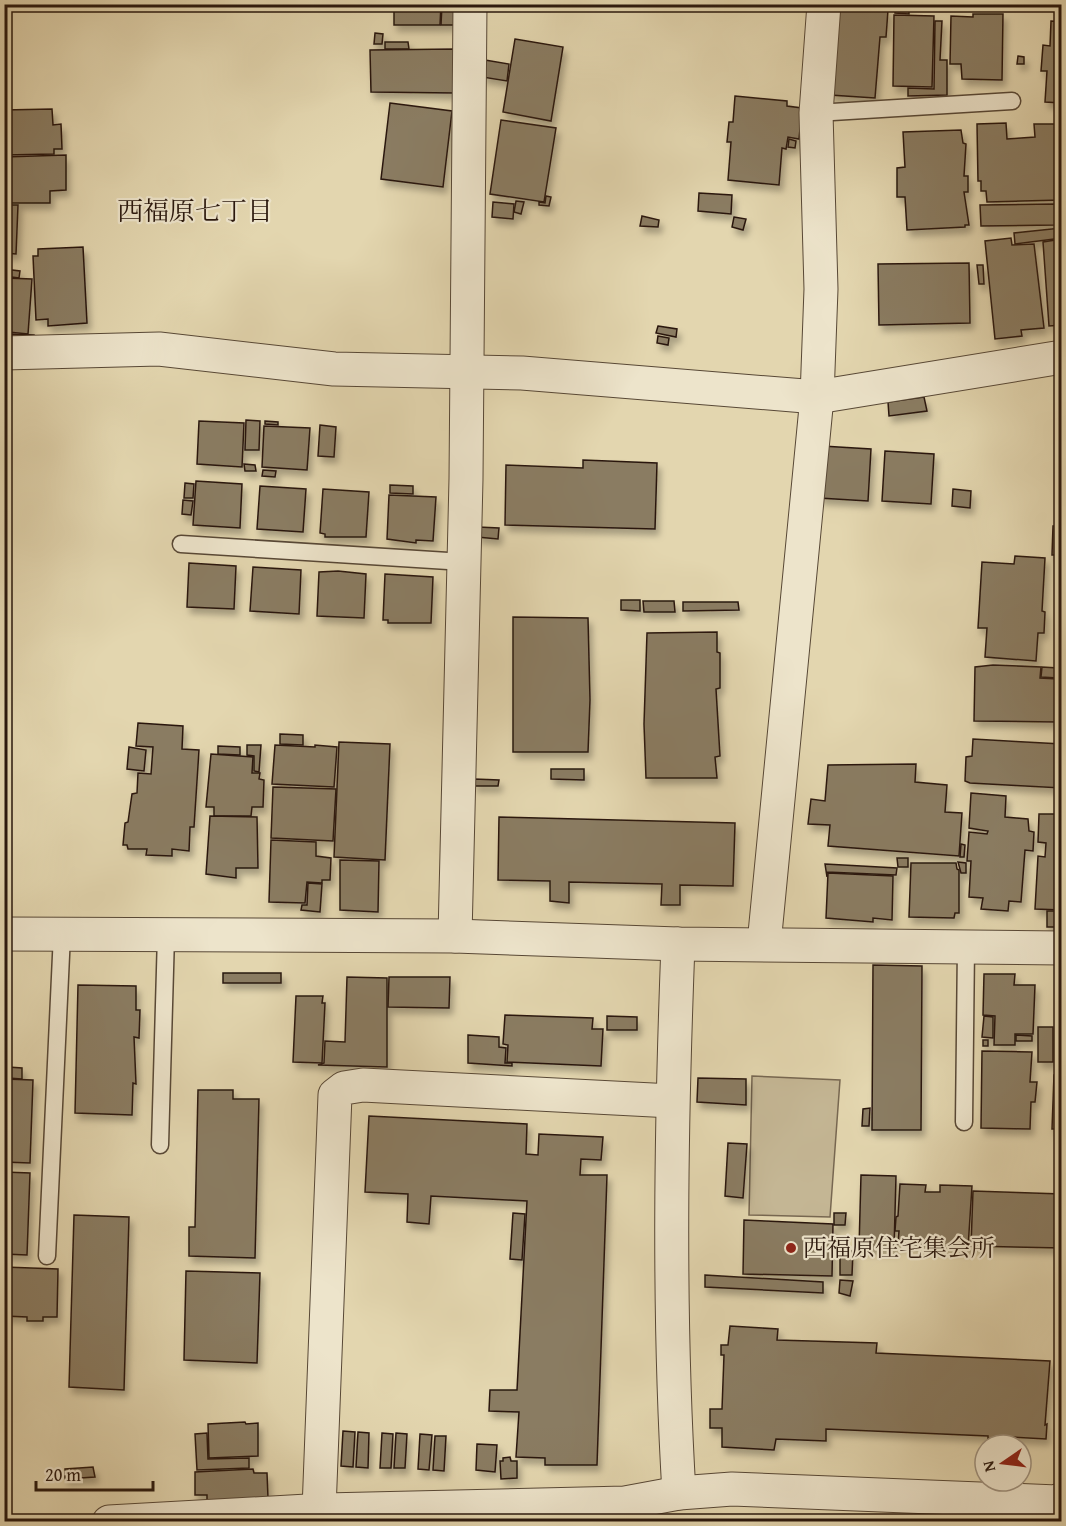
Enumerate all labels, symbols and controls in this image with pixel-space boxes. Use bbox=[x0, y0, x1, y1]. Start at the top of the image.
district label: 西福原七丁目 bbox=[117, 191, 273, 230]
place label: 西福原住宅集会所 bbox=[803, 1230, 995, 1265]
marker: 西福原住宅集会所 bbox=[784, 1241, 798, 1255]
north arrow bbox=[973, 1433, 1033, 1493]
scale bar bbox=[36, 1454, 153, 1492]
text: N bbox=[975, 1458, 1001, 1475]
text: 20 m bbox=[45, 1461, 81, 1488]

